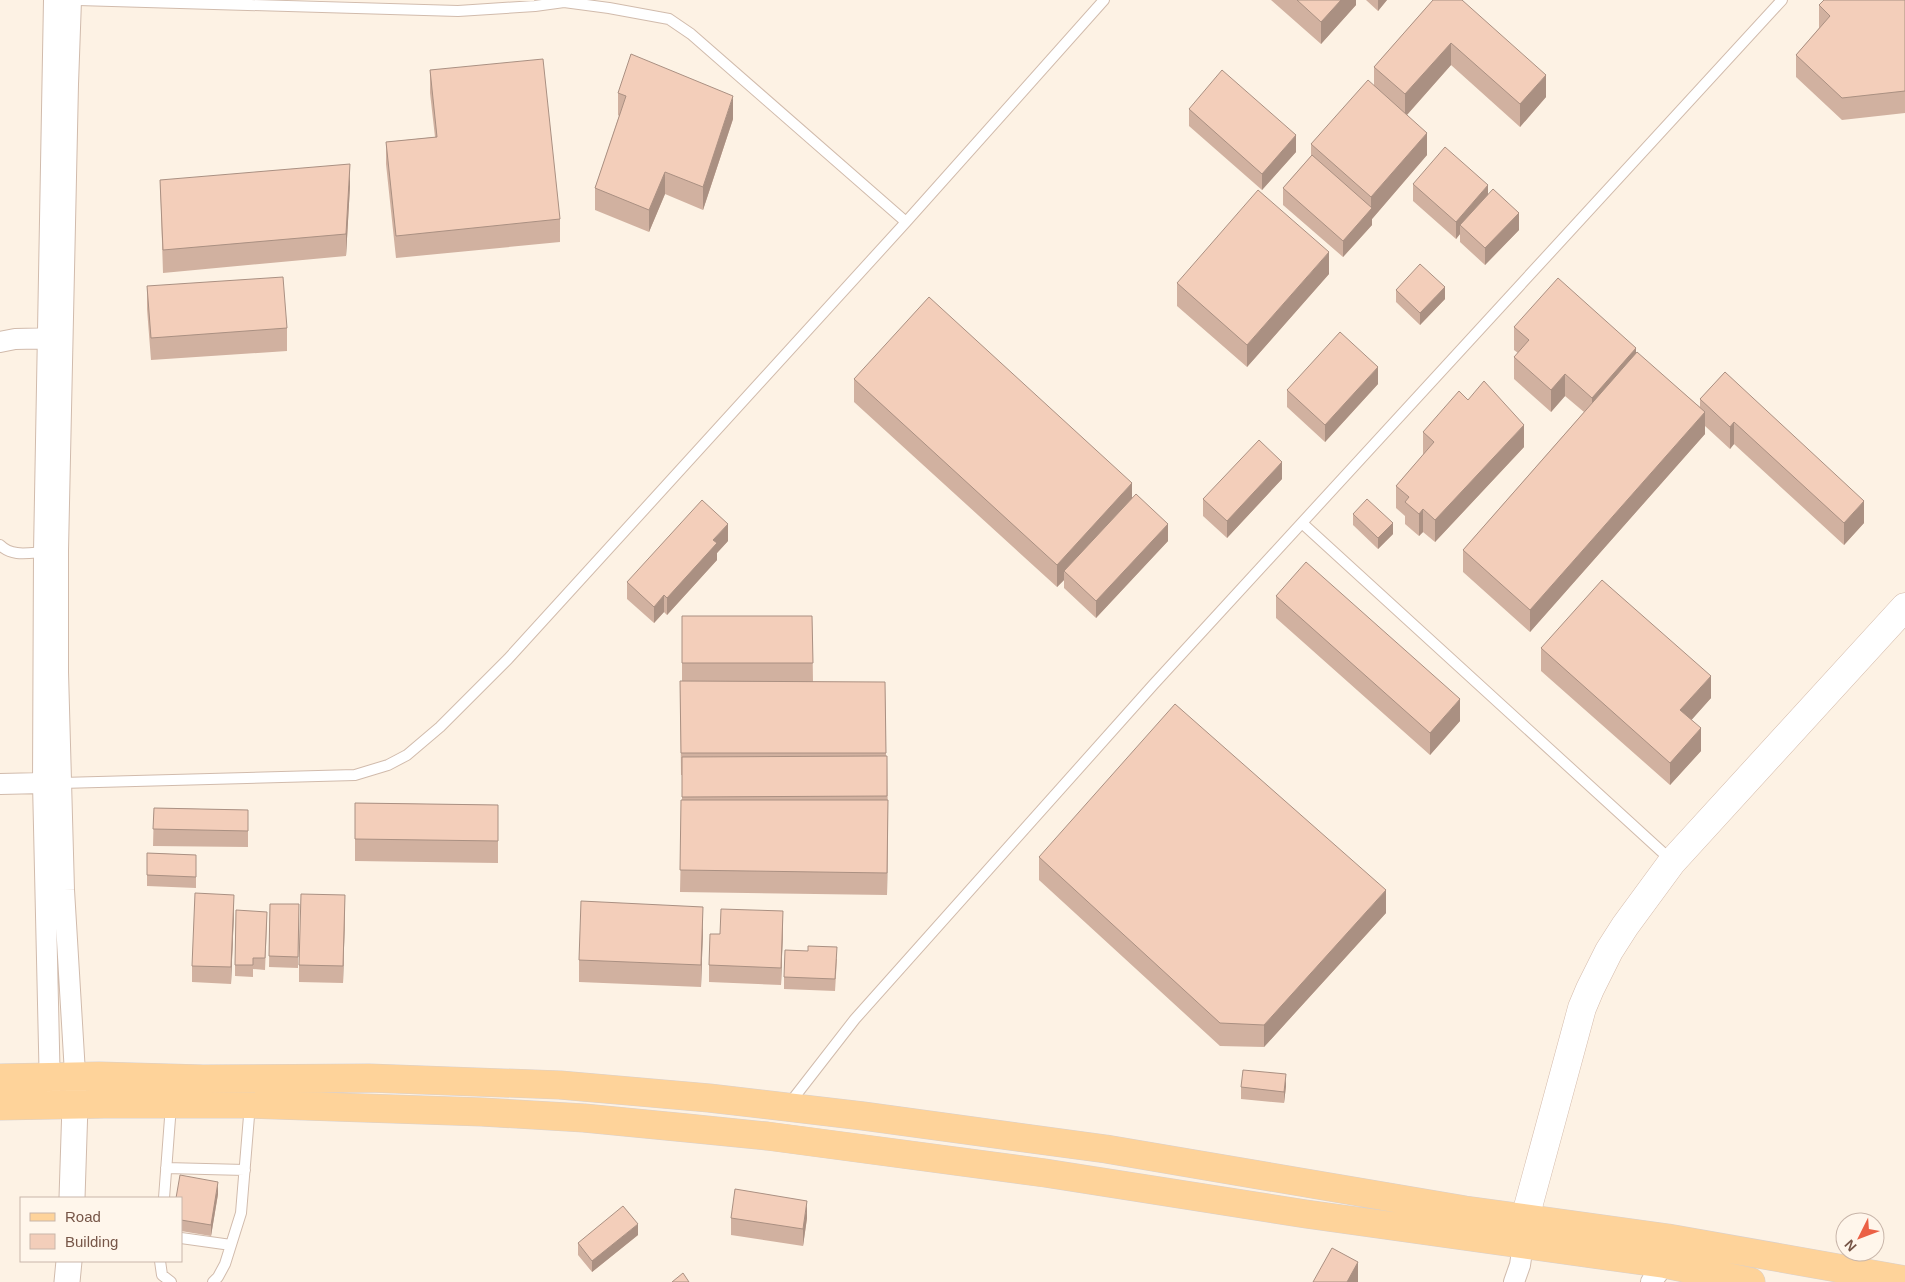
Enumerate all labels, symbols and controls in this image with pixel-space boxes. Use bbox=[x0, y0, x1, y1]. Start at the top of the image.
legend bbox=[20, 1197, 182, 1262]
text: Road bbox=[65, 1208, 101, 1225]
north arrow bbox=[1835, 1212, 1885, 1262]
text: Building bbox=[65, 1233, 118, 1250]
text: N bbox=[1841, 1237, 1860, 1255]

